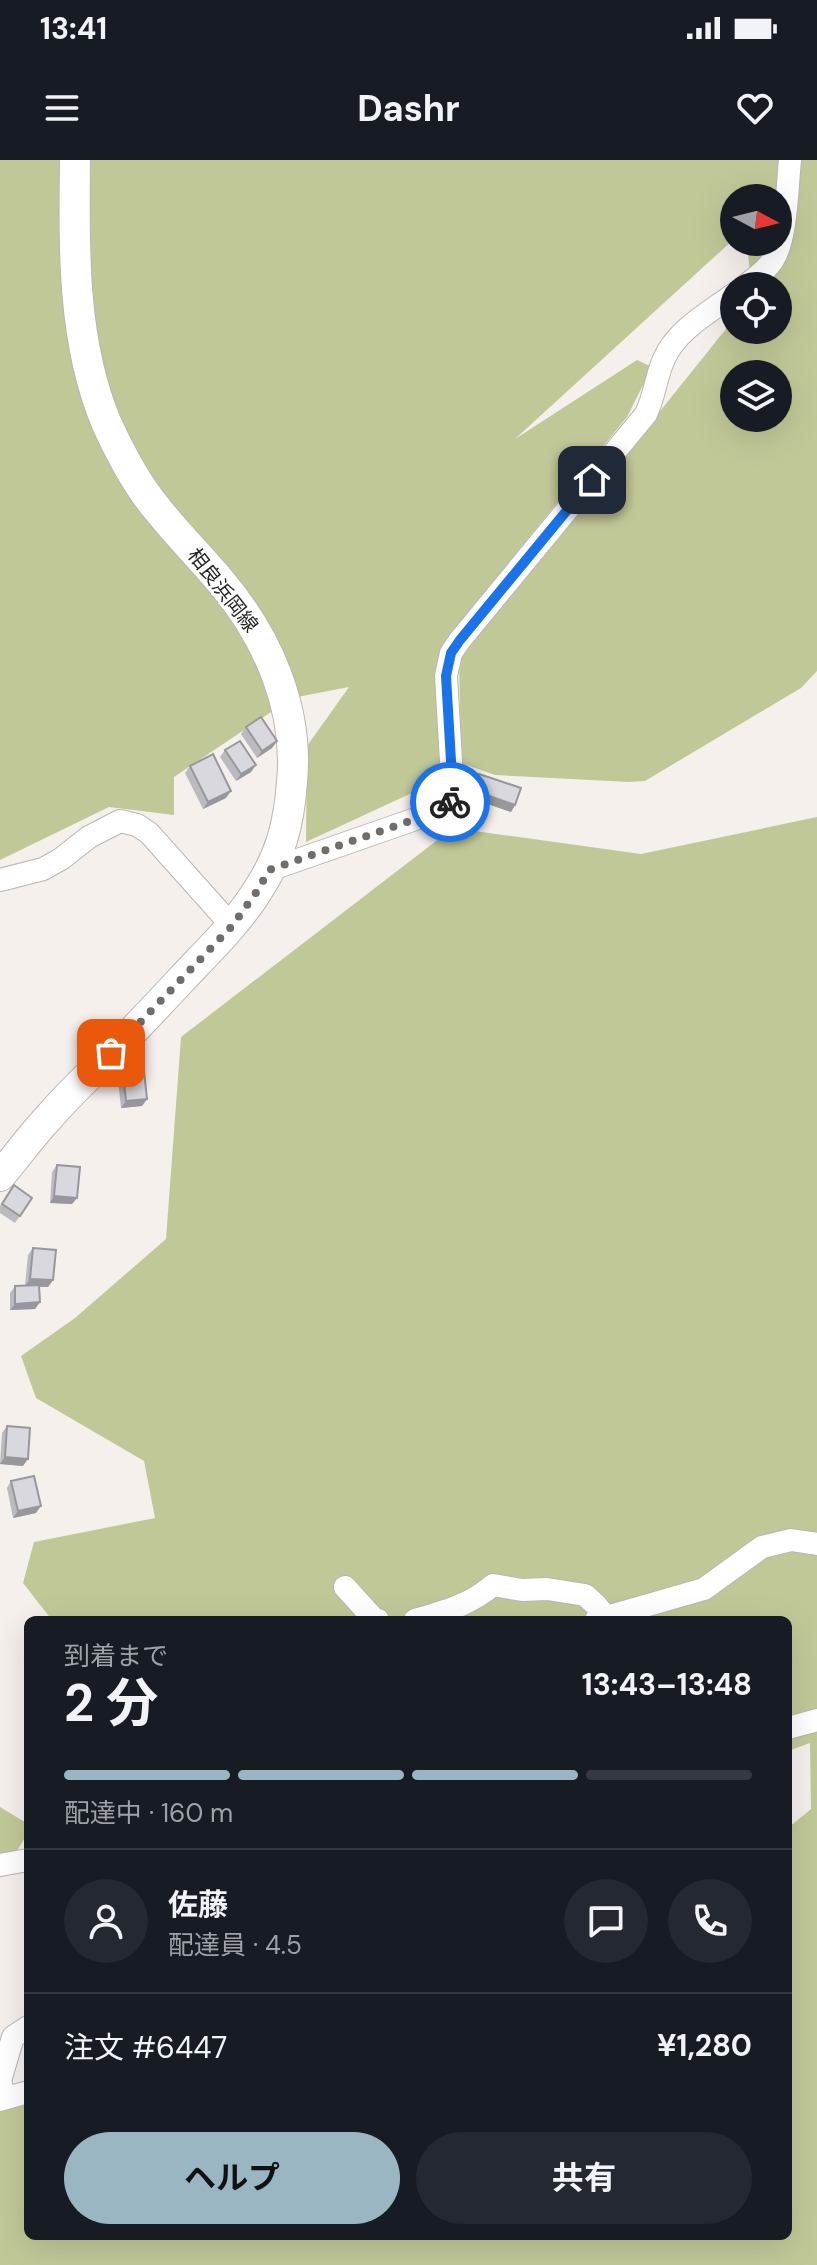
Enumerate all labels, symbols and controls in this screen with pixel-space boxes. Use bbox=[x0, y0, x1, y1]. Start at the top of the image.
text: 13:41 bbox=[40, 9, 107, 48]
text: Dashr bbox=[357, 85, 460, 132]
icon: menu bbox=[40, 86, 84, 130]
icon: heart bbox=[733, 86, 777, 130]
north arrow bbox=[720, 184, 792, 256]
map controls bbox=[720, 184, 792, 432]
button: locate bbox=[720, 272, 792, 344]
button: layers bbox=[720, 360, 792, 432]
pin bbox=[558, 446, 626, 514]
icon: home bbox=[570, 458, 614, 502]
street label: 相良浜岡線 bbox=[182, 543, 264, 637]
courier bbox=[410, 762, 490, 842]
icon: bike bbox=[428, 780, 472, 824]
pin bbox=[77, 1019, 145, 1087]
icon: bag bbox=[89, 1031, 133, 1075]
text: 到着まで bbox=[64, 1639, 168, 1673]
text: 13:43–13:48 bbox=[582, 1665, 752, 1704]
text: 2 分 bbox=[64, 1669, 158, 1737]
text: 配達中 · 160 m bbox=[64, 1796, 233, 1830]
button: person bbox=[64, 1879, 148, 1963]
button: chat bbox=[564, 1879, 648, 1963]
button: phone bbox=[668, 1879, 752, 1963]
text: 佐藤 bbox=[168, 1885, 228, 1924]
text: 配達員 · 4.5 bbox=[168, 1928, 302, 1962]
text: ¥1,280 bbox=[657, 2026, 752, 2065]
text: 注文 #6447 bbox=[64, 2028, 227, 2067]
button: ヘルプ bbox=[64, 2132, 400, 2224]
button: 共有 bbox=[416, 2132, 752, 2224]

